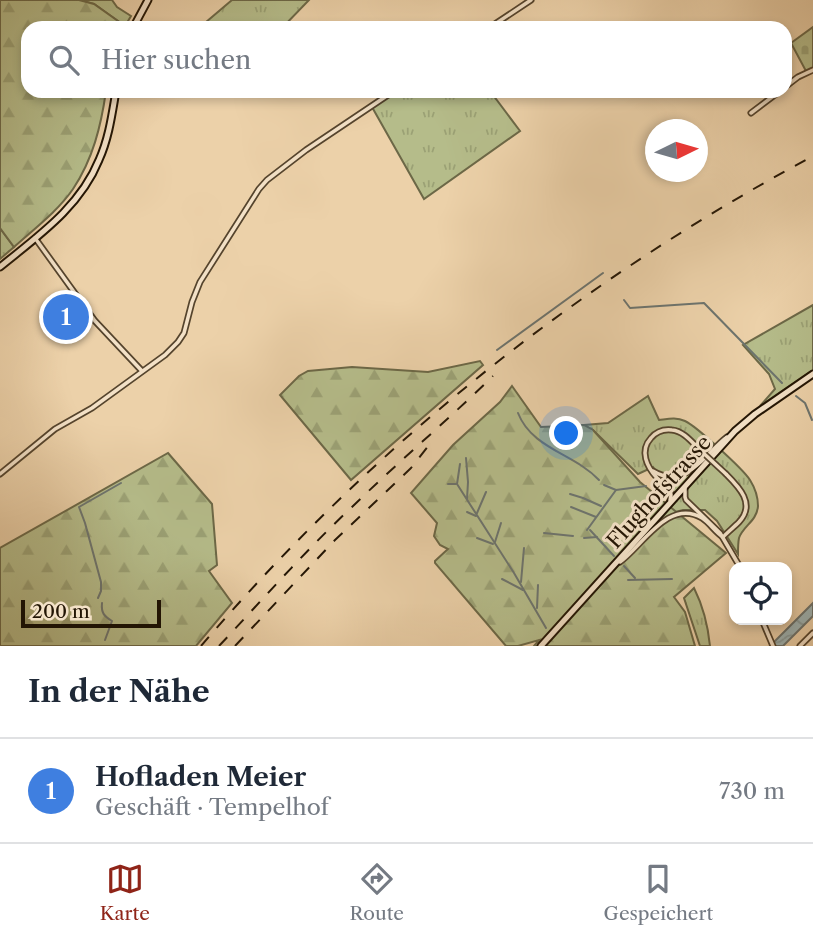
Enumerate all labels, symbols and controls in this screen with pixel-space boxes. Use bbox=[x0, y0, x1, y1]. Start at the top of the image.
search box bbox=[21, 21, 792, 98]
icon: search bbox=[45, 41, 83, 79]
text: Hier suchen bbox=[101, 44, 251, 76]
north arrow bbox=[645, 119, 708, 182]
pin: 1 bbox=[43, 291, 89, 343]
your location bbox=[549, 416, 583, 450]
street label: Flughofstrasse bbox=[601, 430, 716, 553]
map controls bbox=[729, 562, 792, 625]
button: locate bbox=[729, 562, 792, 625]
scale bar bbox=[21, 597, 161, 629]
text: 200 m bbox=[32, 600, 90, 623]
text: In der Nähe bbox=[28, 673, 210, 710]
text: Hofladen Meier bbox=[95, 761, 306, 793]
text: 1 bbox=[46, 777, 56, 805]
text: 730 m bbox=[719, 777, 785, 805]
text: Geschäft · Tempelhof bbox=[95, 793, 329, 821]
tab: Karte bbox=[100, 860, 150, 925]
tab: Route bbox=[350, 860, 404, 925]
tab: Gespeichert bbox=[604, 860, 713, 925]

